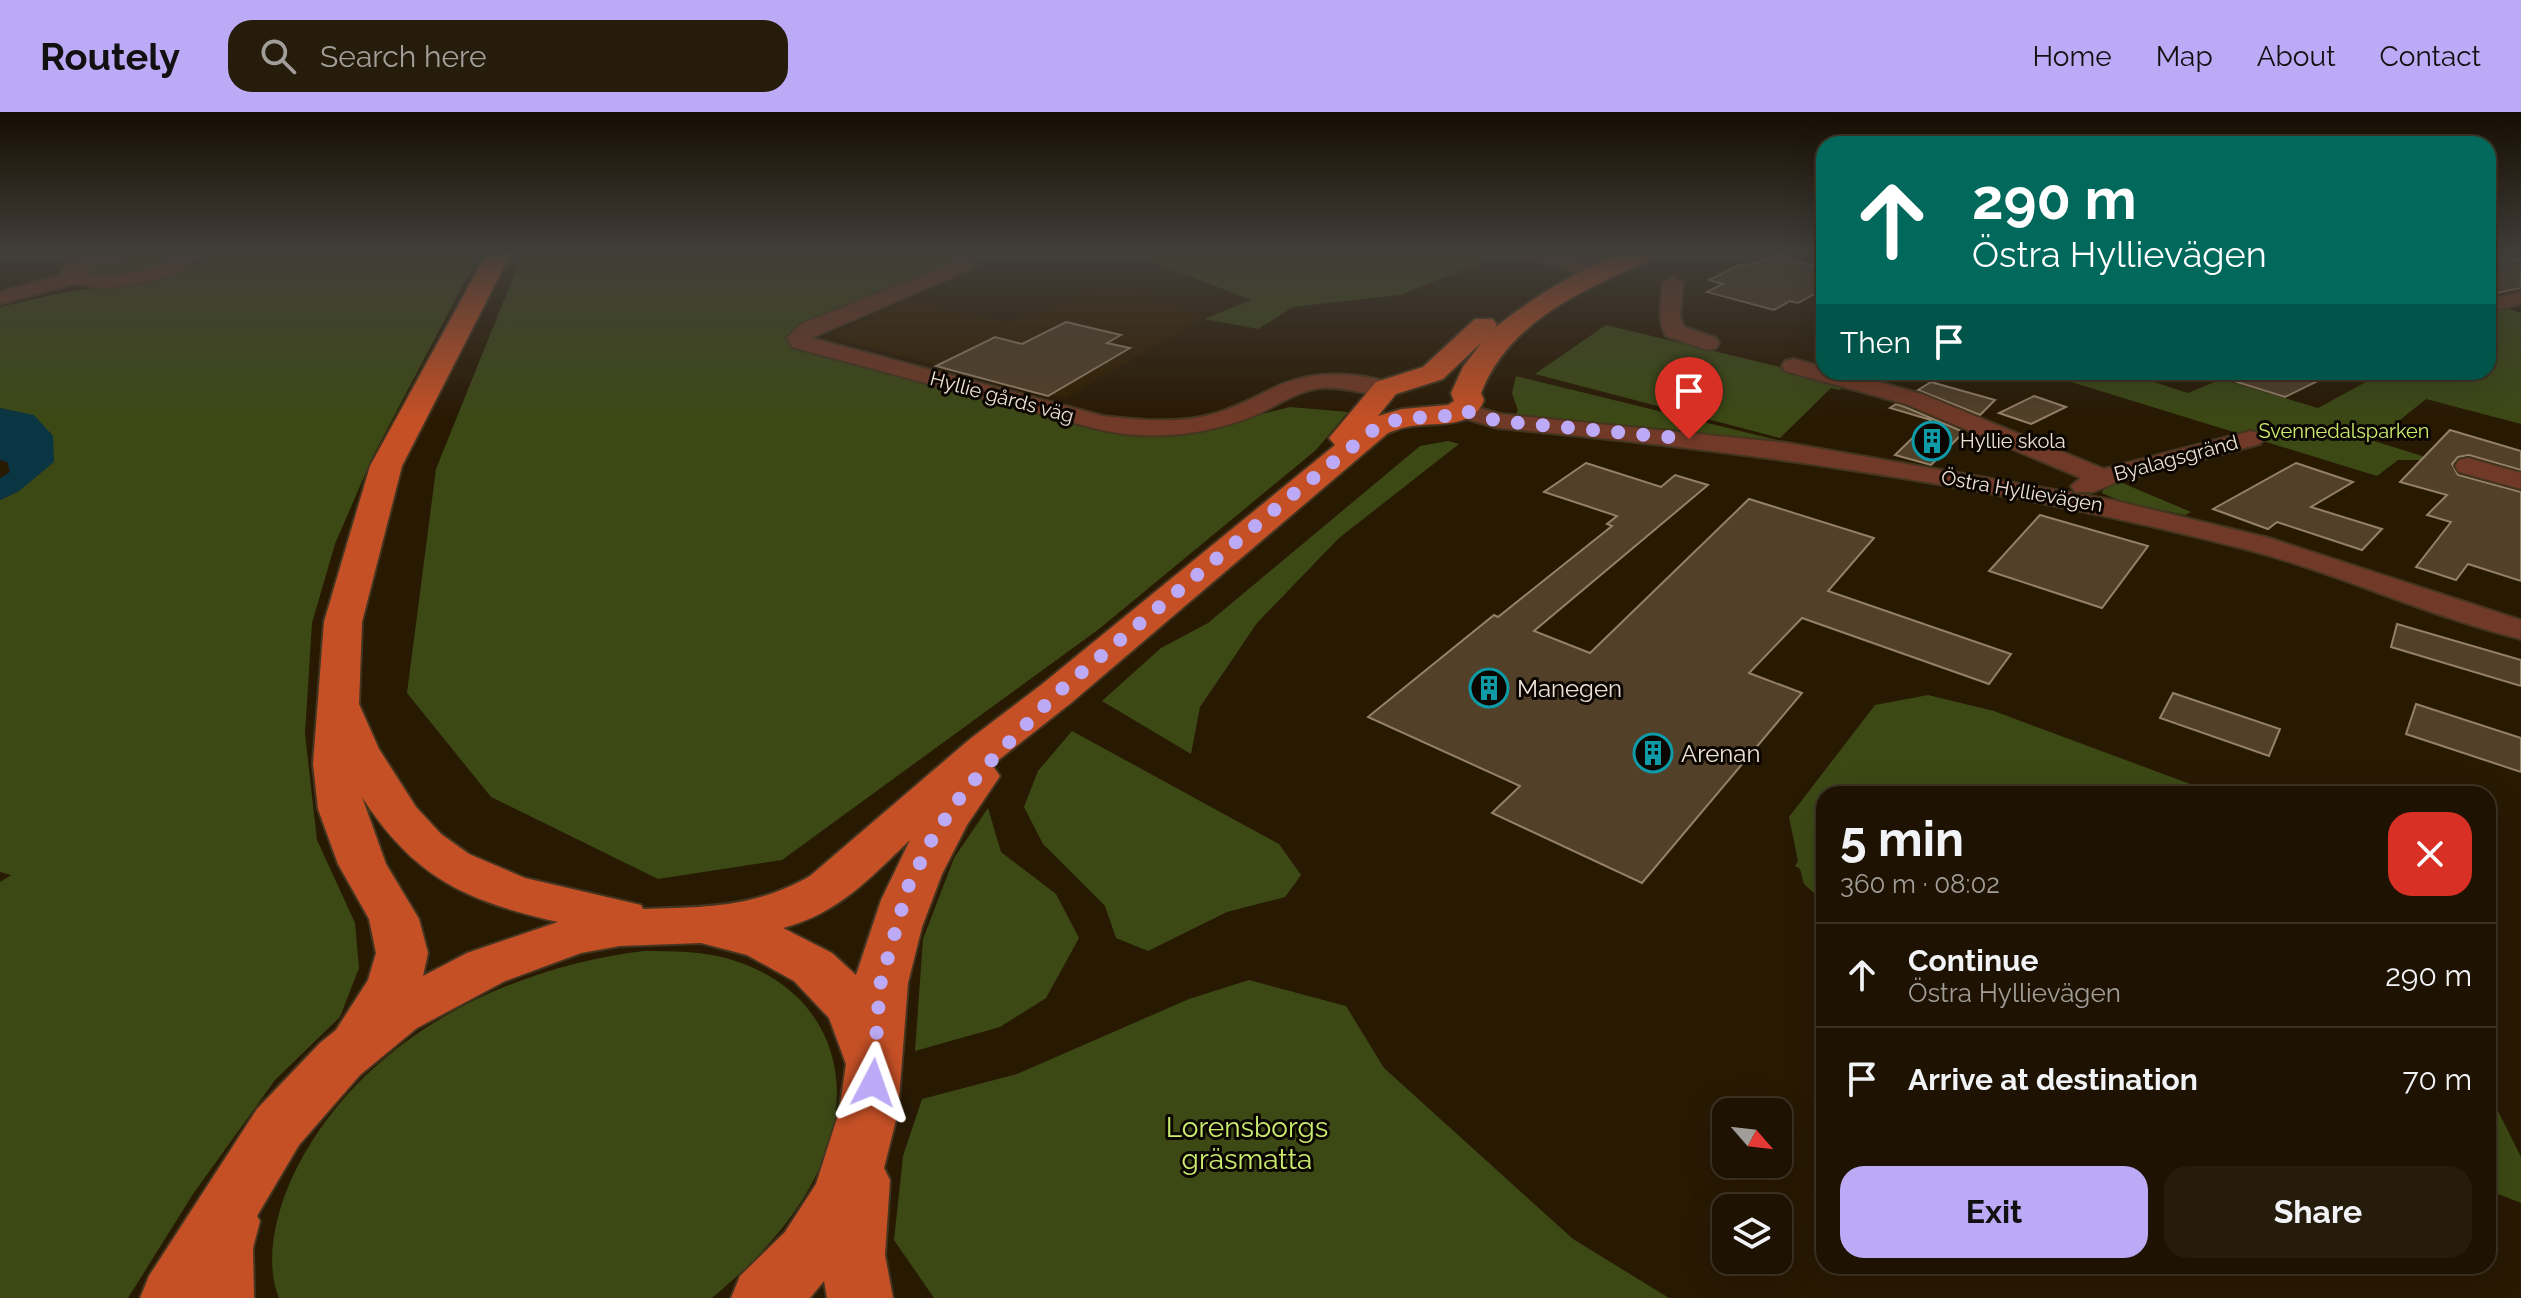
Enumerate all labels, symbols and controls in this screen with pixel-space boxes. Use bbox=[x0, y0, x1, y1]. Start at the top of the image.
search box bbox=[228, 20, 788, 92]
text: Routely bbox=[40, 34, 180, 79]
icon: search bbox=[256, 34, 300, 78]
text: Search here bbox=[320, 39, 487, 74]
text: Home bbox=[2032, 40, 2112, 73]
text: Map bbox=[2156, 40, 2213, 73]
text: About bbox=[2257, 40, 2336, 73]
text: Contact bbox=[2380, 40, 2481, 73]
text: 290 m bbox=[1972, 166, 2137, 232]
icon: ahead bbox=[1840, 168, 1944, 272]
text: Östra Hyllievägen bbox=[1972, 233, 2267, 275]
icon: arrive bbox=[1927, 320, 1971, 364]
text: Then bbox=[1840, 325, 1911, 360]
pin bbox=[1655, 357, 1723, 439]
street label: Hyllie gårds väg bbox=[927, 366, 1077, 428]
icon: arrive bbox=[1667, 369, 1711, 413]
park label: Svennedalsparken bbox=[2258, 419, 2430, 443]
building icon: Hyllie skola bbox=[1911, 420, 1953, 462]
place label: Hyllie skola bbox=[1960, 429, 2066, 453]
street label: Byalagsgränd bbox=[2111, 430, 2241, 486]
street label: Östra Hyllievägen bbox=[1939, 465, 2105, 517]
building icon: Manegen bbox=[1468, 667, 1510, 709]
place label: Manegen bbox=[1517, 674, 1622, 703]
building icon: Arenan bbox=[1632, 732, 1674, 774]
place label: Arenan bbox=[1681, 739, 1760, 768]
text: 5 min bbox=[1840, 811, 1964, 867]
button: close bbox=[2388, 812, 2472, 896]
text: 360 m · 08:02 bbox=[1840, 869, 2000, 899]
text: Continue bbox=[1908, 943, 2039, 978]
icon: ahead bbox=[1840, 953, 1884, 997]
text: 290 m bbox=[2385, 958, 2472, 993]
text: Östra Hyllievägen bbox=[1908, 978, 2121, 1008]
position arrow bbox=[831, 1041, 915, 1125]
icon: arrive bbox=[1840, 1057, 1884, 1101]
text: Arrive at destination bbox=[1908, 1062, 2198, 1097]
text: 70 m bbox=[2402, 1062, 2472, 1097]
north arrow bbox=[1712, 1098, 1792, 1178]
map controls bbox=[1712, 1098, 1792, 1274]
park label: Lorensborgs gräsmatta bbox=[1166, 1111, 1328, 1176]
button: Exit bbox=[1840, 1166, 2148, 1258]
button: Share bbox=[2164, 1166, 2472, 1258]
button: layers bbox=[1712, 1194, 1792, 1274]

